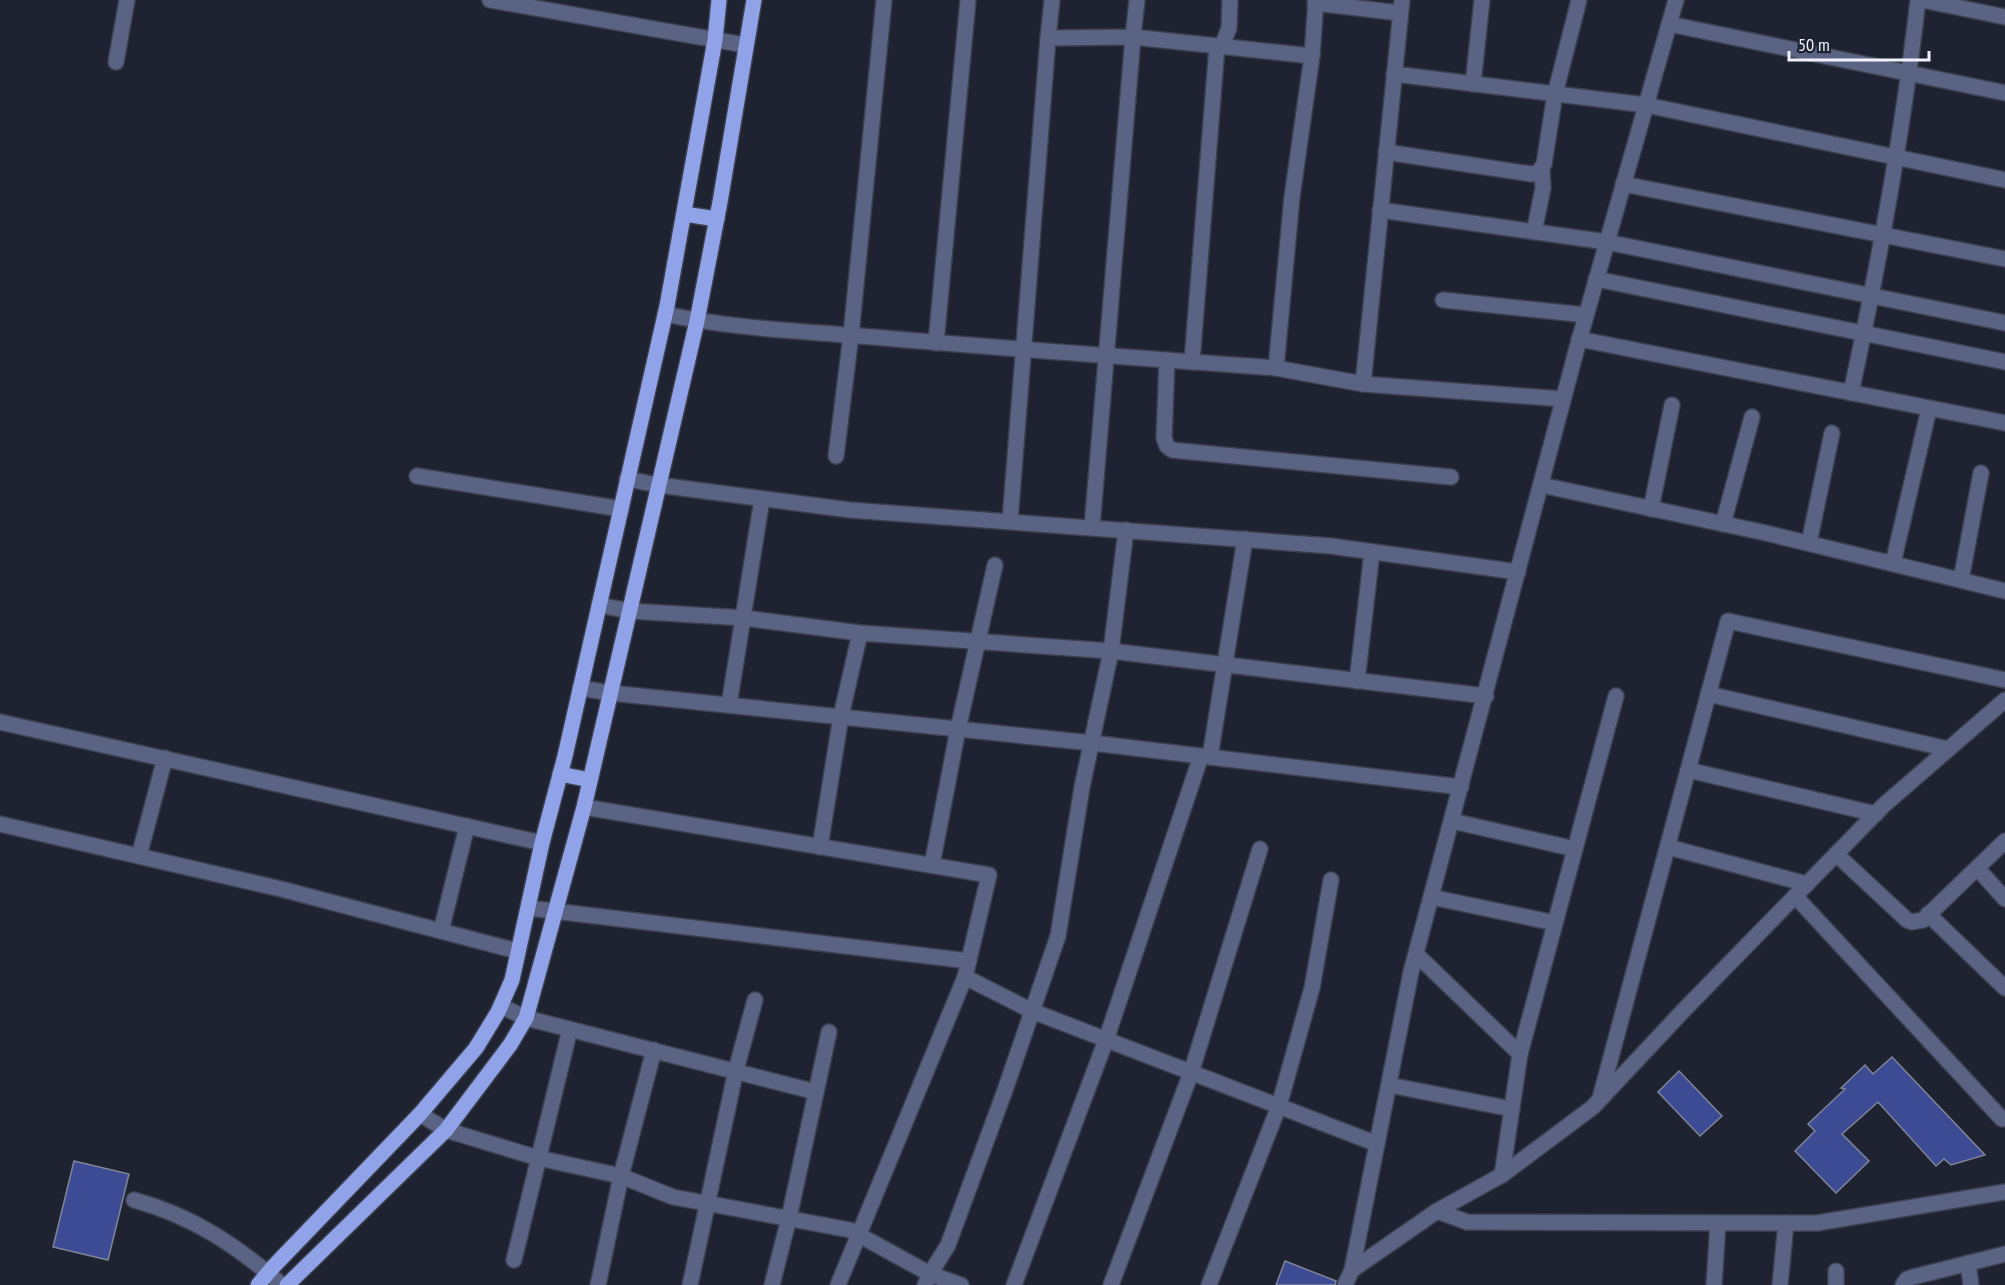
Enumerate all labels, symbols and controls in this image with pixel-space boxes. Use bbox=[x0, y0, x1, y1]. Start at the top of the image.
scale bar bbox=[1789, 24, 1928, 62]
text: 50 m bbox=[1798, 33, 1830, 56]

